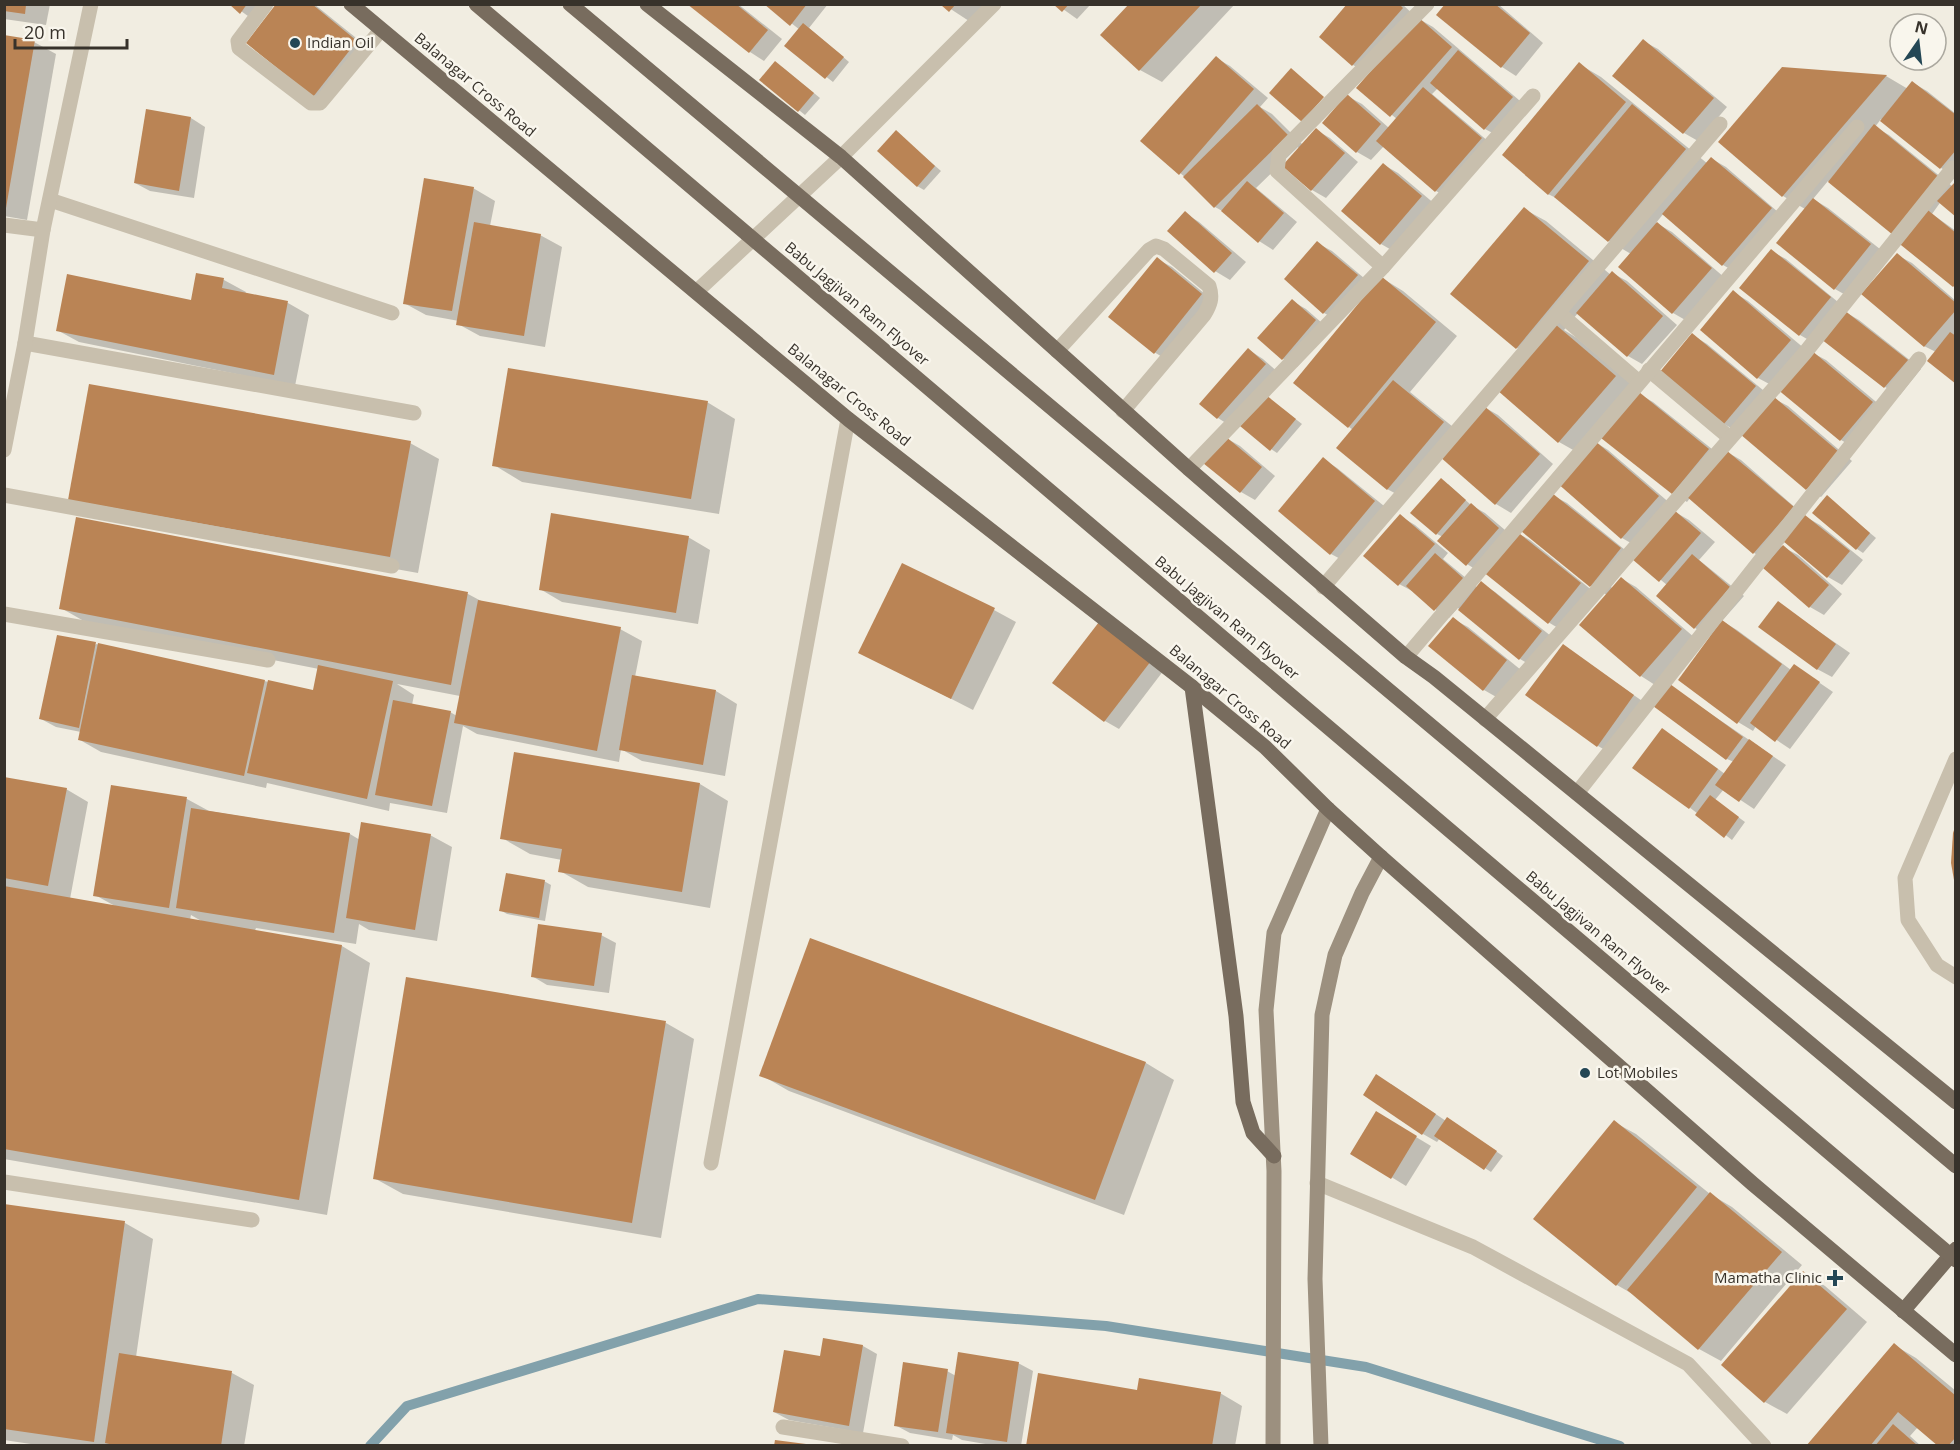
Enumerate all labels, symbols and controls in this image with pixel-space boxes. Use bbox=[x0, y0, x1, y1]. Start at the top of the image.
scale bar bbox=[15, 12, 128, 50]
north arrow bbox=[1888, 12, 1948, 72]
text: N bbox=[1913, 15, 1931, 40]
text: 20 m bbox=[24, 20, 66, 44]
street label: Balanagar Cross Road bbox=[411, 27, 541, 141]
place label: Indian Oil bbox=[307, 32, 374, 52]
marker: Indian Oil bbox=[288, 36, 302, 50]
street label: Babu Jagjivan Ram Flyover bbox=[781, 237, 934, 370]
street label: Balanagar Cross Road bbox=[784, 338, 915, 450]
street label: Babu Jagjivan Ram Flyover bbox=[1151, 551, 1304, 684]
street label: Balanagar Cross Road bbox=[1166, 639, 1296, 753]
street label: Babu Jagjivan Ram Flyover bbox=[1522, 866, 1675, 999]
place label: Lot Mobiles bbox=[1597, 1062, 1678, 1082]
marker: Lot Mobiles bbox=[1578, 1066, 1592, 1080]
place label: Mamatha Clinic bbox=[1714, 1267, 1822, 1287]
marker: Mamatha Clinic bbox=[1826, 1269, 1844, 1287]

